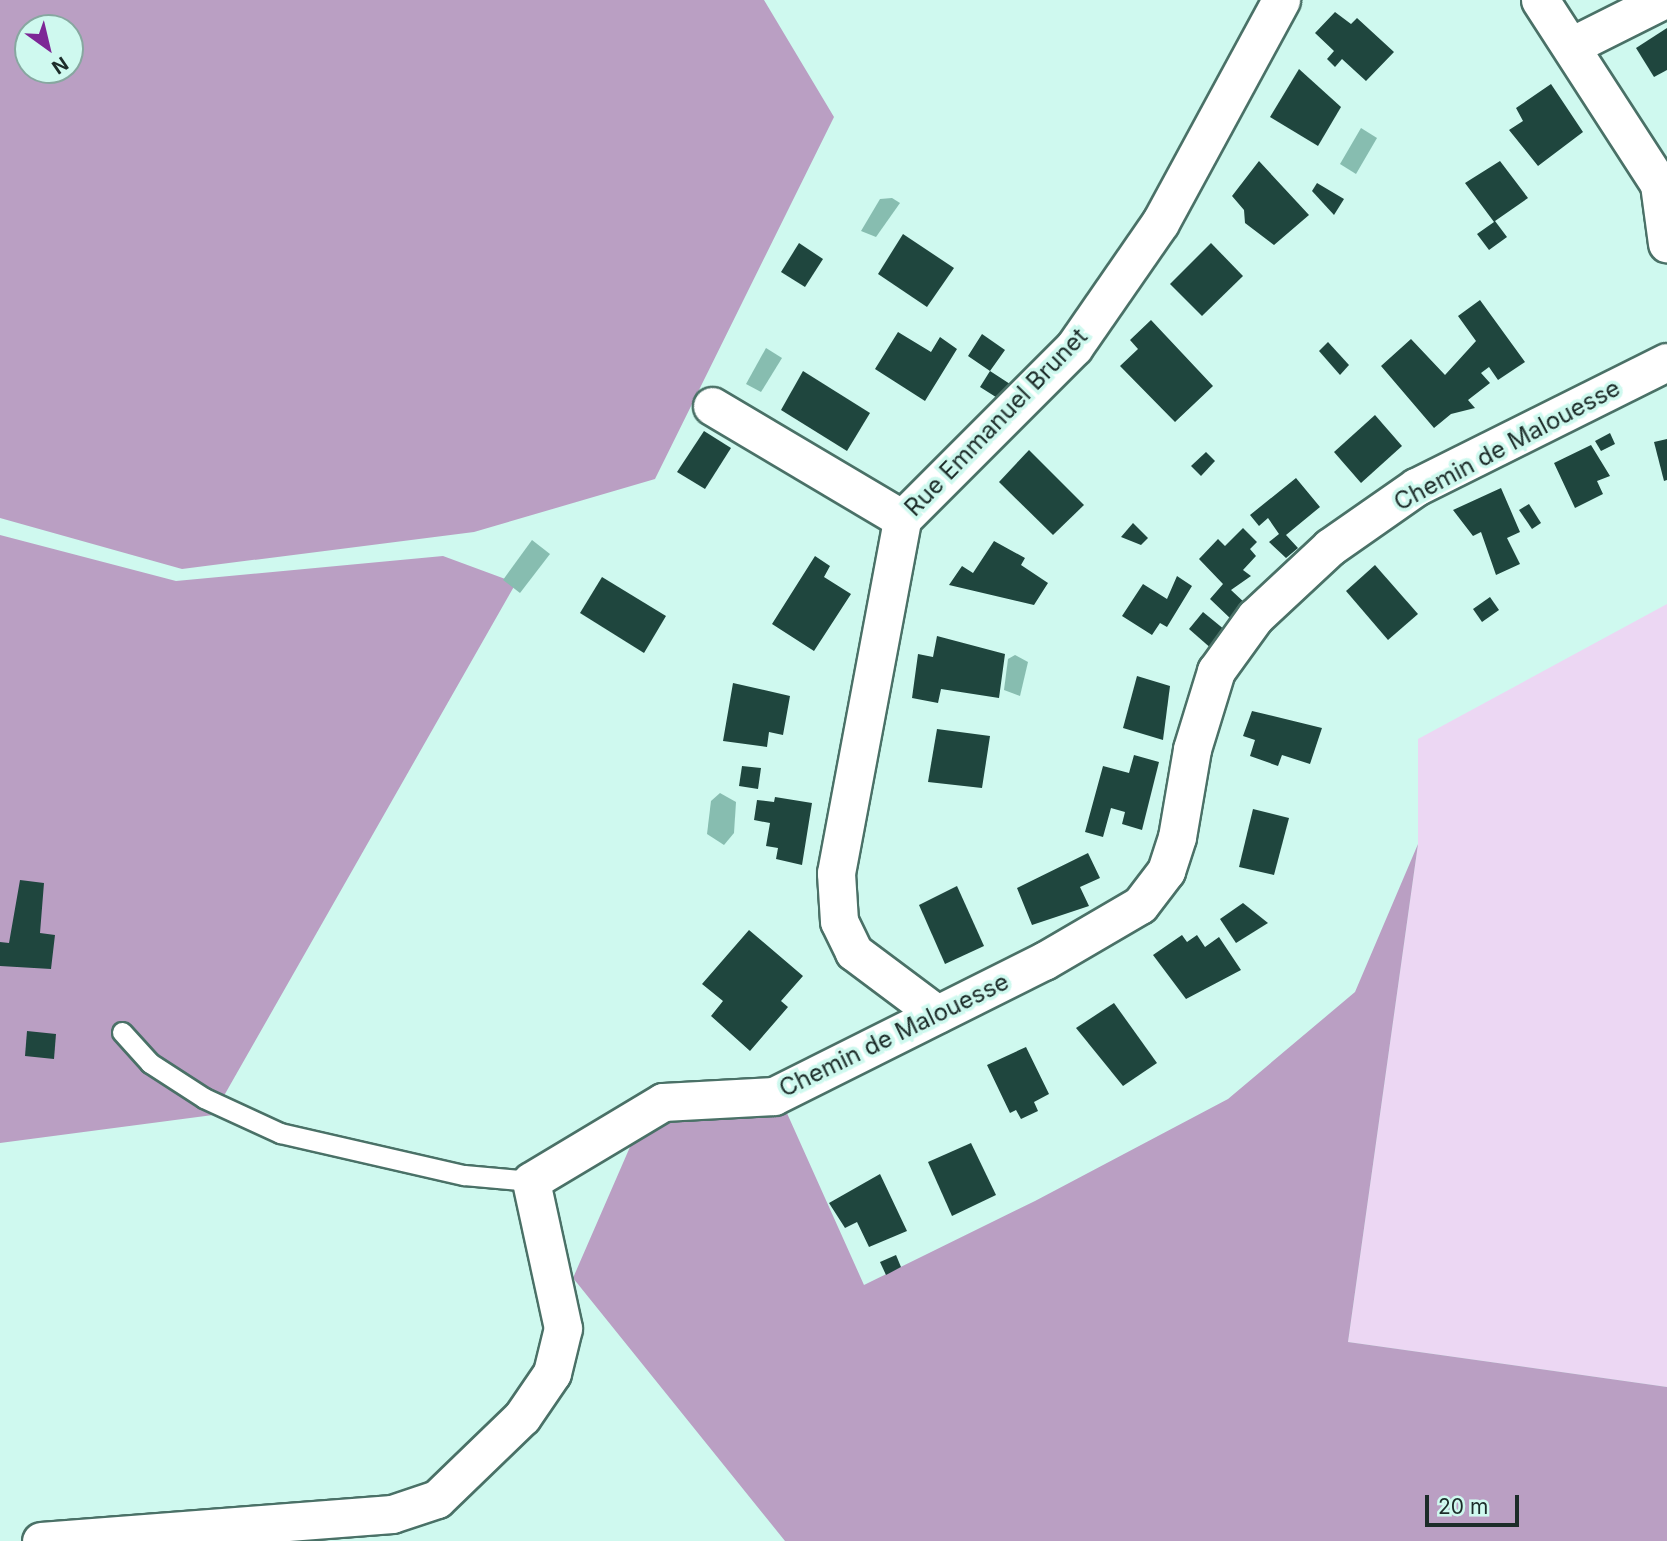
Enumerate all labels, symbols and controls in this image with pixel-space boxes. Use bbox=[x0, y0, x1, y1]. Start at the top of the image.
north arrow bbox=[14, 14, 84, 84]
text: N bbox=[47, 52, 72, 79]
street label: Rue Emmanuel Brunet bbox=[899, 322, 1093, 522]
street label: Chemin de Malouesse bbox=[1389, 373, 1625, 517]
street label: Chemin de Malouesse bbox=[775, 967, 1013, 1103]
scale bar bbox=[1429, 1482, 1524, 1526]
text: 20 m bbox=[1438, 1494, 1488, 1519]

